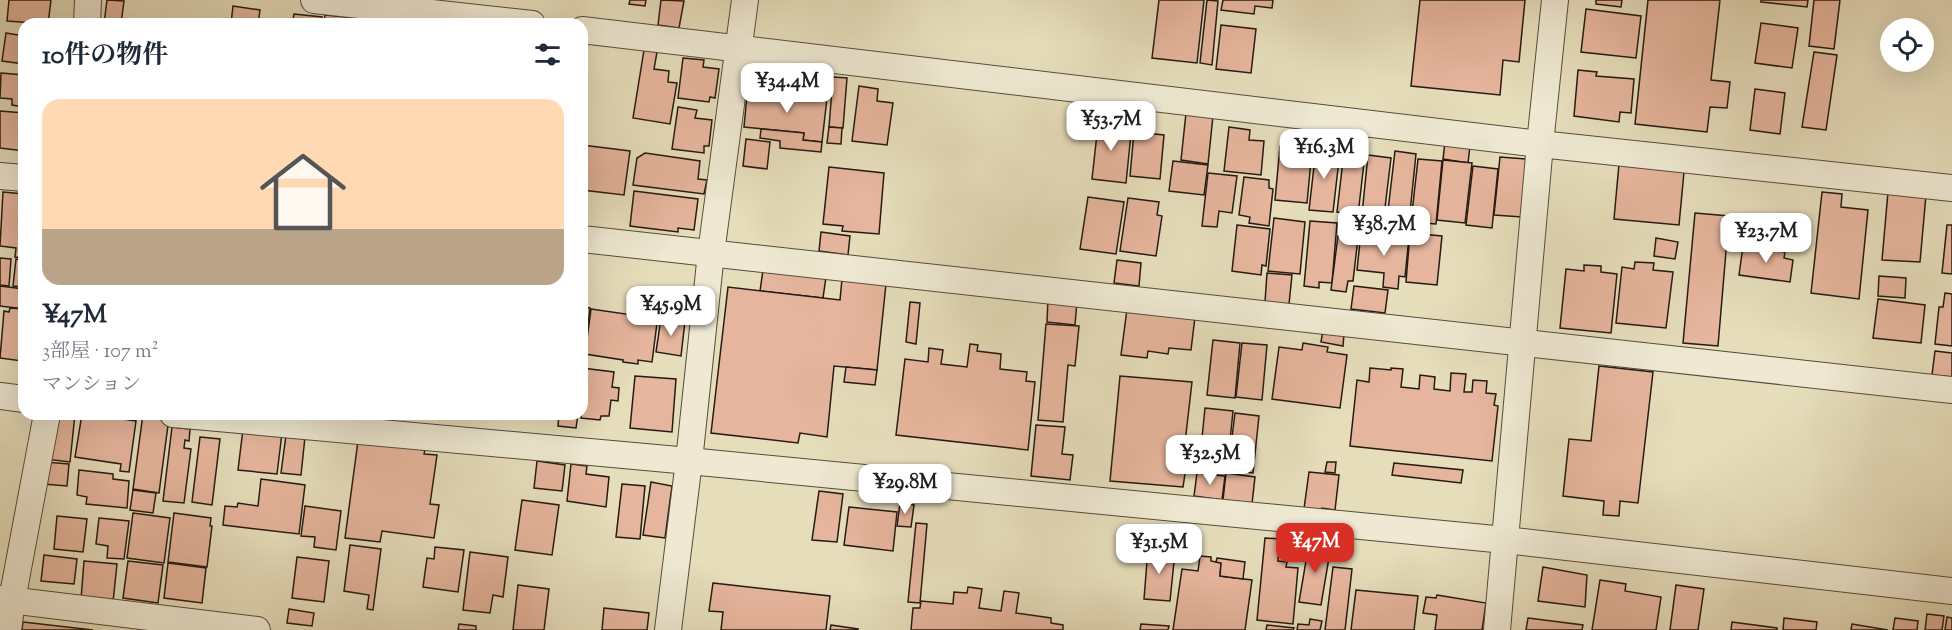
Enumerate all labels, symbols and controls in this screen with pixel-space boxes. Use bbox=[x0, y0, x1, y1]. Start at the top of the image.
map controls bbox=[1880, 18, 1934, 72]
button: locate bbox=[1880, 18, 1934, 72]
text: 10件の物件 bbox=[42, 38, 168, 75]
icon: filters bbox=[531, 38, 564, 71]
pin: ¥34.4M bbox=[738, 63, 836, 114]
text: ¥34.4M bbox=[755, 68, 819, 97]
pin: ¥53.7M bbox=[1062, 101, 1160, 152]
text: ¥53.7M bbox=[1081, 106, 1141, 135]
pin: ¥16.3M bbox=[1275, 129, 1373, 180]
text: ¥16.3M bbox=[1294, 134, 1354, 163]
icon: home bbox=[249, 138, 357, 246]
pin: ¥38.7M bbox=[1335, 206, 1433, 257]
text: ¥38.7M bbox=[1352, 211, 1416, 240]
pin: ¥23.7M bbox=[1717, 213, 1815, 264]
text: ¥23.7M bbox=[1734, 218, 1798, 247]
pin: ¥45.9M bbox=[622, 286, 720, 337]
text: ¥45.9M bbox=[640, 291, 702, 320]
text: ¥47M bbox=[42, 297, 107, 334]
text: 3部屋 · 107 m² bbox=[42, 338, 158, 367]
text: マンション bbox=[42, 371, 141, 400]
pin: ¥32.5M bbox=[1161, 435, 1259, 486]
text: ¥32.5M bbox=[1180, 440, 1240, 469]
pin: ¥29.8M bbox=[856, 464, 954, 515]
text: ¥29.8M bbox=[873, 469, 937, 498]
pin: ¥47M bbox=[1279, 523, 1351, 574]
pin: ¥31.5M bbox=[1110, 524, 1208, 575]
text: ¥47M bbox=[1290, 528, 1340, 557]
text: ¥31.5M bbox=[1130, 529, 1188, 558]

